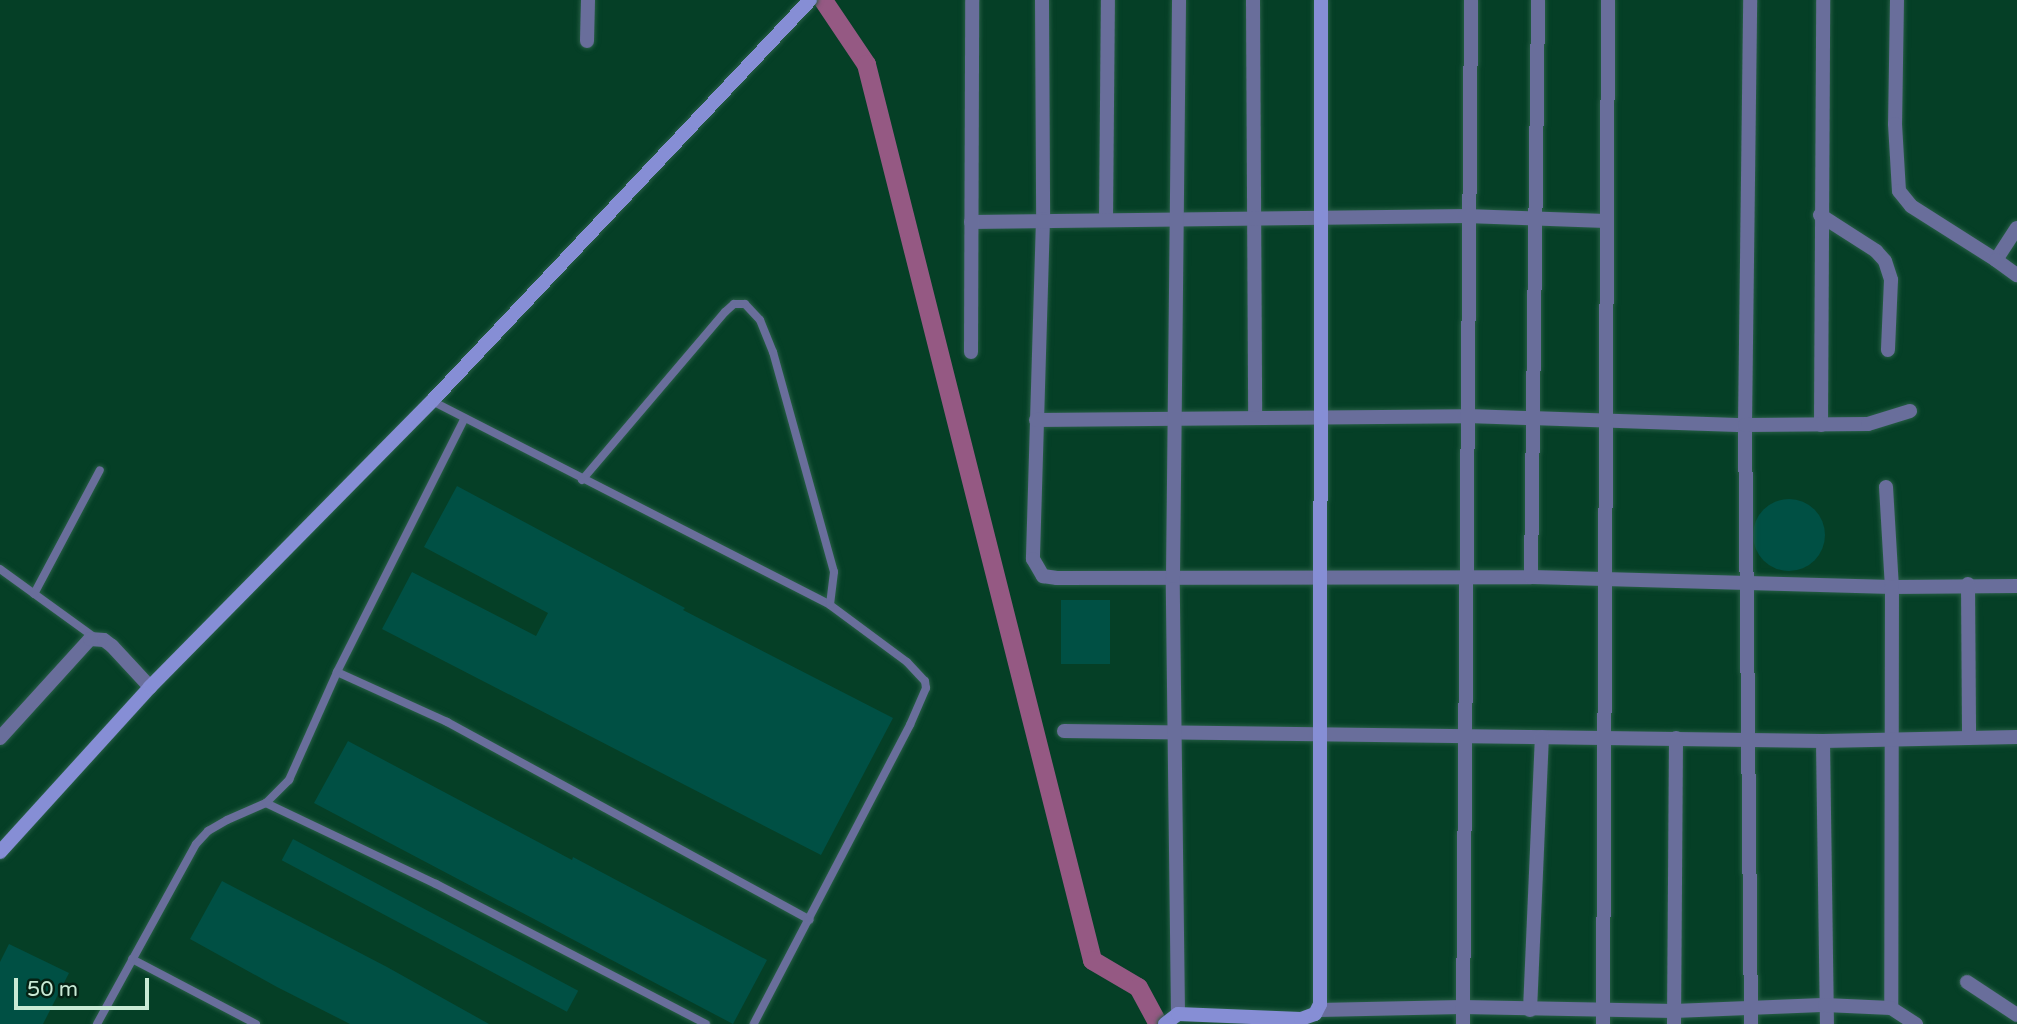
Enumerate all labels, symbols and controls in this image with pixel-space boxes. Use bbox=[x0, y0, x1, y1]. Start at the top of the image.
scale bar bbox=[18, 964, 152, 1008]
text: 50 m bbox=[27, 977, 78, 1002]

